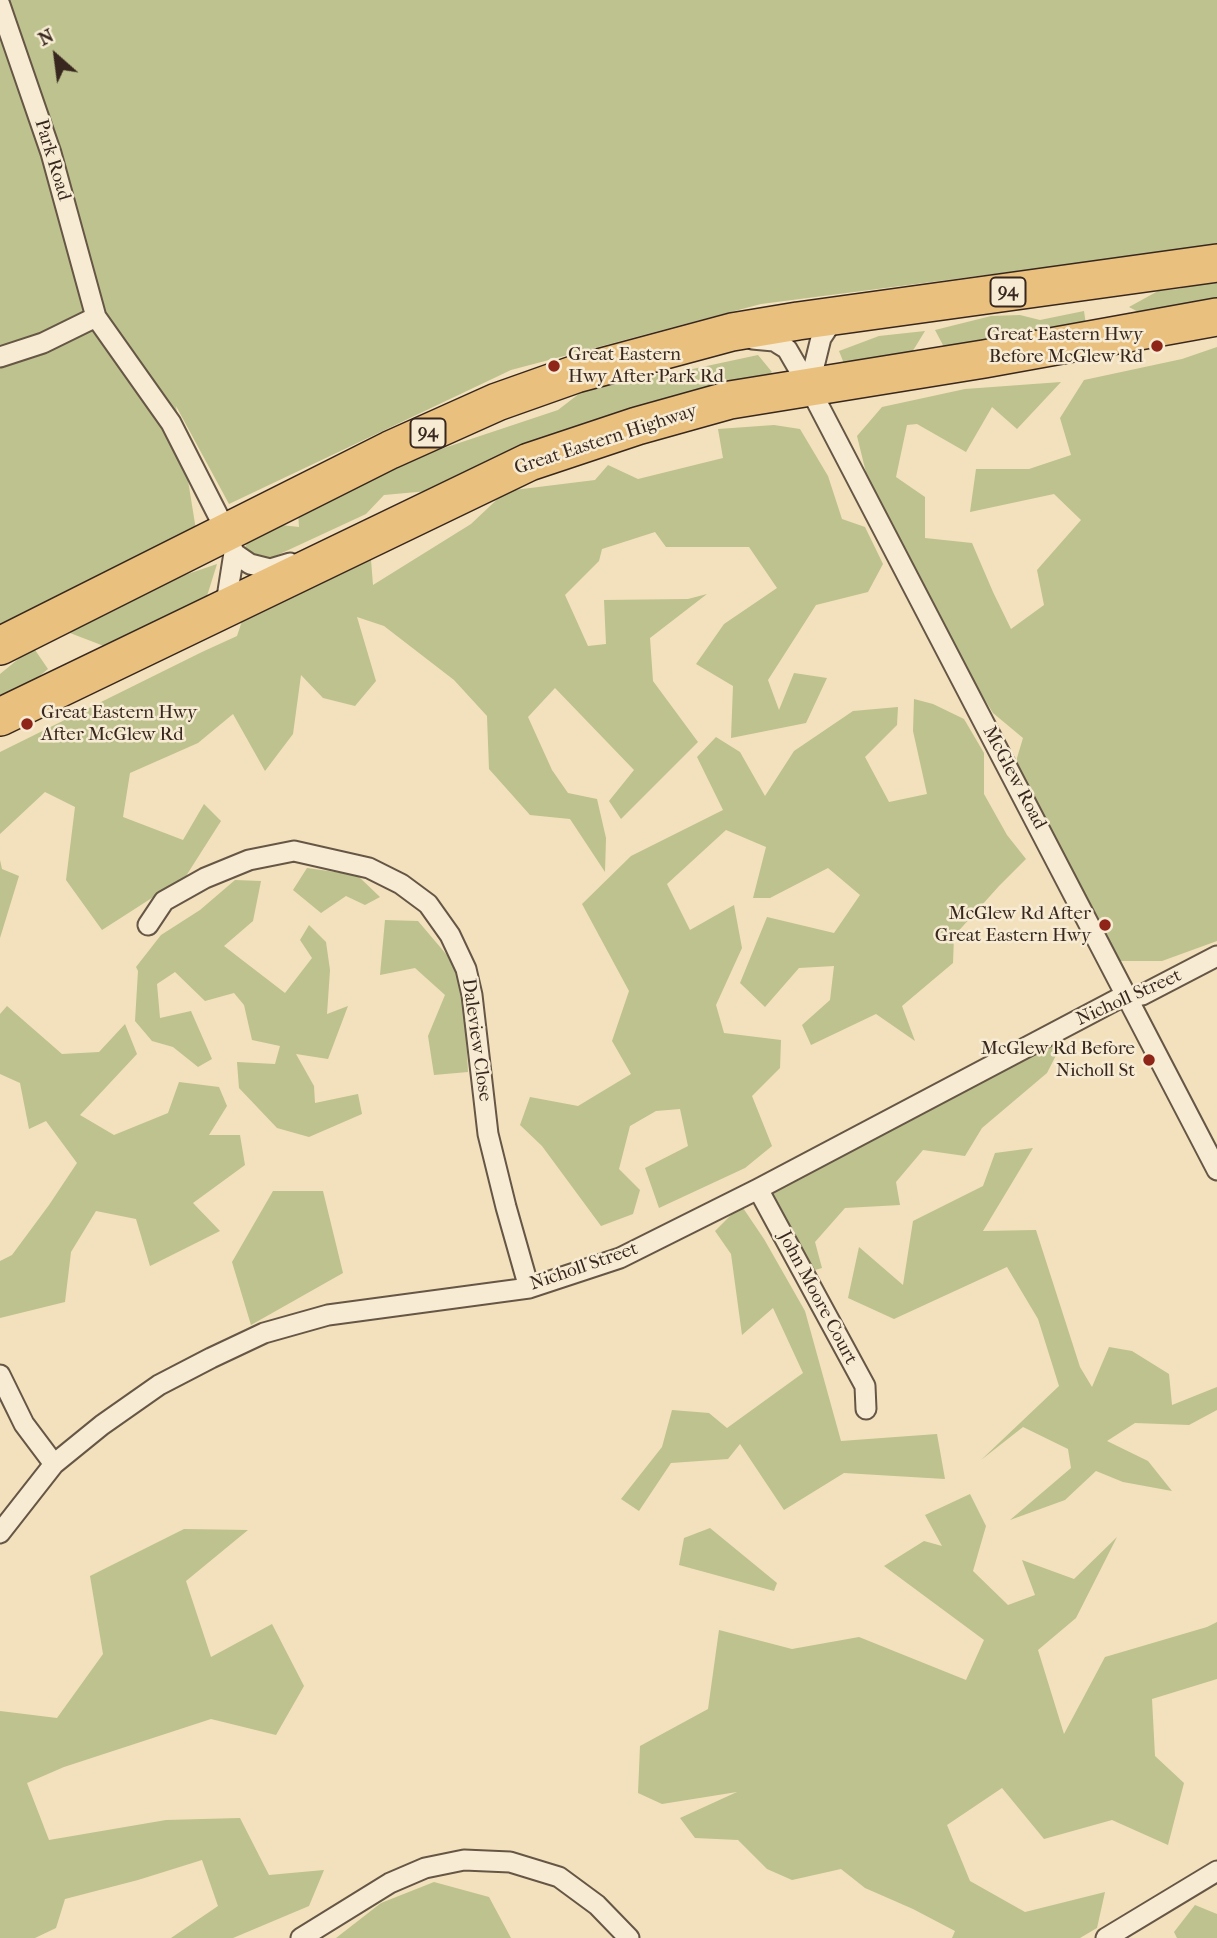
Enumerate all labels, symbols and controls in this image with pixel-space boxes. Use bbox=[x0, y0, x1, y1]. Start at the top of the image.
north arrow bbox=[21, 21, 91, 91]
text: N bbox=[35, 24, 58, 51]
street label: Park Road bbox=[29, 116, 75, 204]
road number: 94 bbox=[990, 278, 1026, 306]
place label: Great Eastern Hwy Before McGlew Rd bbox=[987, 324, 1143, 368]
marker: Great Eastern Hwy Before McGlew Rd bbox=[1149, 338, 1165, 354]
place label: Great Eastern Hwy After Park Rd bbox=[568, 344, 724, 388]
marker: Great Eastern Hwy After Park Rd bbox=[546, 358, 562, 374]
street label: Great Eastern Highway bbox=[512, 400, 700, 480]
road number: 94 bbox=[410, 418, 446, 447]
place label: Great Eastern Hwy After McGlew Rd bbox=[41, 702, 197, 746]
marker: Great Eastern Hwy After McGlew Rd bbox=[19, 716, 35, 732]
street label: McGlew Road bbox=[977, 722, 1051, 834]
place label: McGlew Rd After Great Eastern Hwy bbox=[935, 903, 1091, 947]
marker: McGlew Rd After Great Eastern Hwy bbox=[1097, 917, 1113, 933]
street label: Nicholl Street bbox=[1073, 965, 1185, 1031]
street label: Daleview Close bbox=[456, 977, 496, 1103]
place label: McGlew Rd Before Nicholl St bbox=[981, 1038, 1135, 1082]
marker: McGlew Rd Before Nicholl St bbox=[1141, 1052, 1157, 1068]
street label: John Moore Court bbox=[772, 1227, 862, 1369]
street label: Nicholl Street bbox=[527, 1238, 641, 1296]

